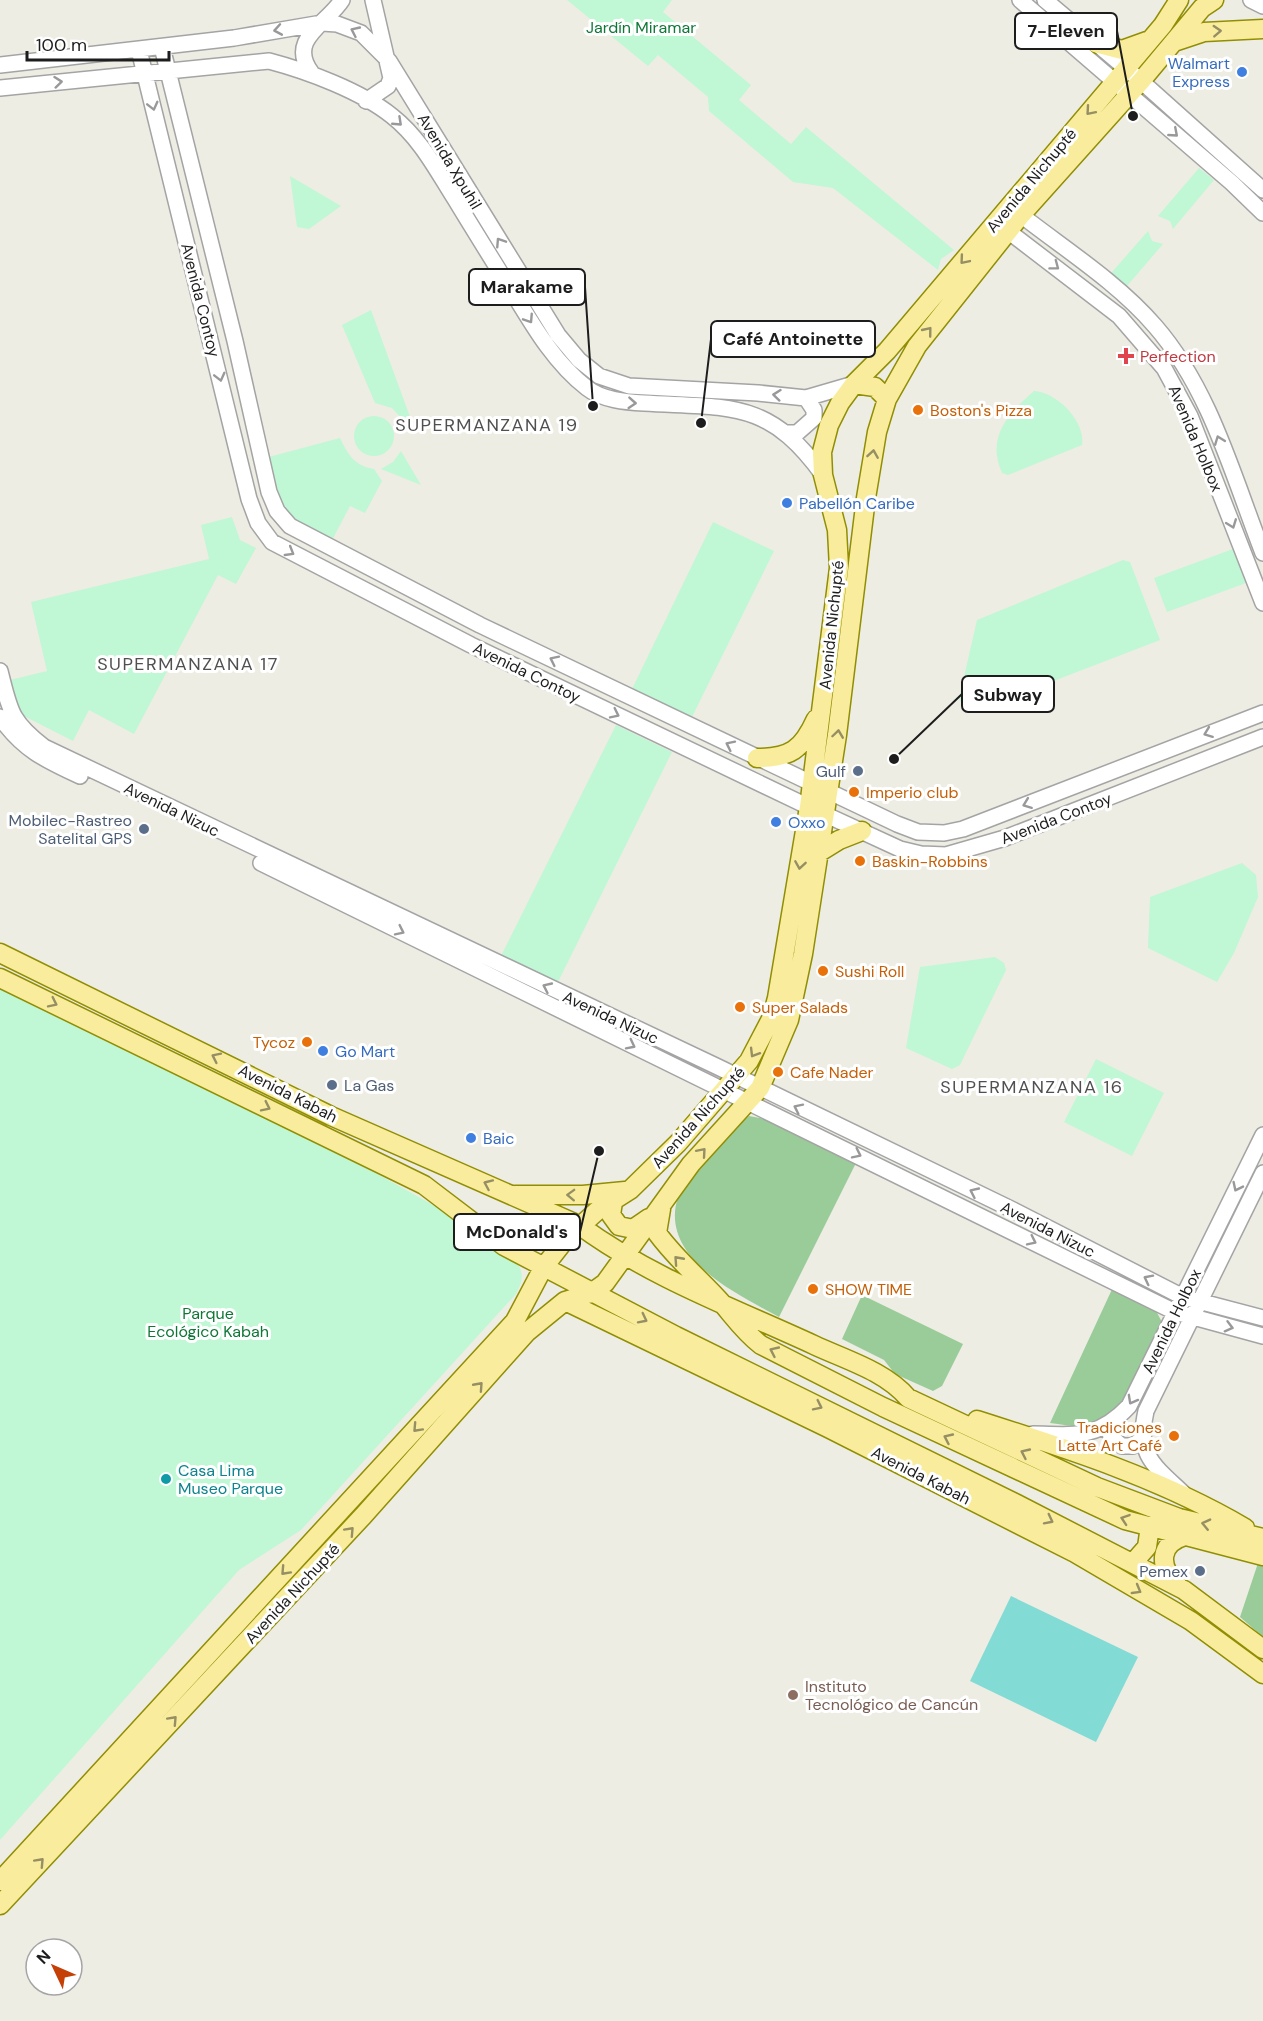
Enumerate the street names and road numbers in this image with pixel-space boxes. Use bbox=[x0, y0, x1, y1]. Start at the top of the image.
street label: Avenida Xpuhil bbox=[413, 109, 486, 213]
street label: Avenida Nichupté bbox=[981, 124, 1081, 237]
street label: Avenida Contoy bbox=[176, 241, 225, 359]
street label: Avenida Holbox bbox=[1164, 382, 1227, 495]
street label: Avenida Nichupté bbox=[814, 559, 849, 691]
street label: Avenida Contoy bbox=[470, 637, 584, 708]
street label: Avenida Nizuc bbox=[121, 777, 223, 842]
street label: Avenida Contoy bbox=[998, 788, 1115, 849]
street label: Avenida Nizuc bbox=[559, 986, 662, 1049]
street label: Avenida Kabah bbox=[235, 1059, 341, 1127]
street label: Avenida Nichupté bbox=[647, 1062, 750, 1173]
street label: Avenida Nizuc bbox=[997, 1197, 1099, 1262]
street label: Avenida Holbox bbox=[1137, 1265, 1206, 1377]
street label: Avenida Kabah bbox=[868, 1441, 974, 1509]
street label: Avenida Nichupté bbox=[240, 1539, 344, 1648]

